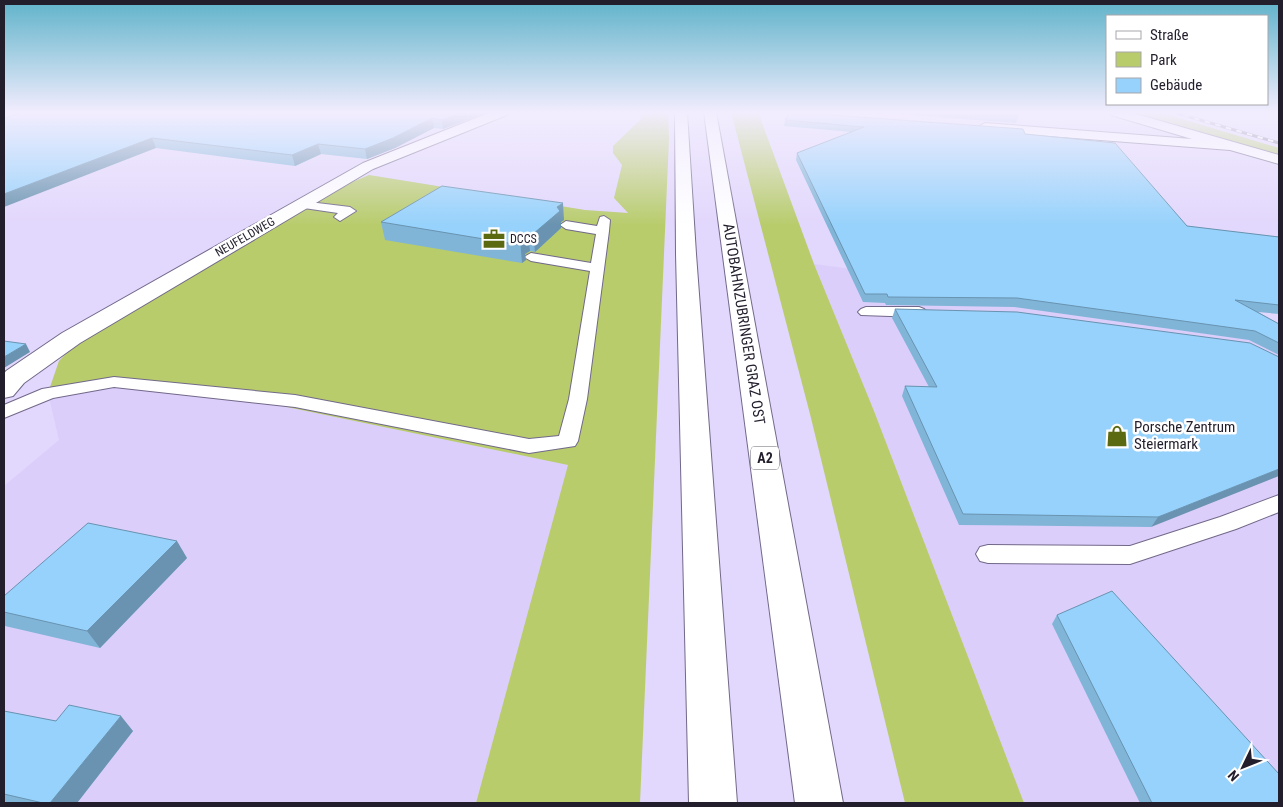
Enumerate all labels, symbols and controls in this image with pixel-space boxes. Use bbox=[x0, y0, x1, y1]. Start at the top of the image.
legend bbox=[1106, 15, 1268, 105]
text: Straße bbox=[1150, 26, 1189, 44]
text: Park bbox=[1150, 51, 1177, 69]
text: Gebäude bbox=[1150, 76, 1202, 94]
street label: NEUFELDWEG bbox=[213, 214, 277, 260]
street label: AUTOBAHNZUBRINGER GRAZ OST bbox=[719, 222, 769, 426]
office icon: DCCS bbox=[481, 226, 507, 252]
place label: DCCS bbox=[510, 232, 537, 246]
place label: Porsche Zentrum Steiermark bbox=[1134, 418, 1235, 453]
shop icon: Porsche Zentrum Steiermark bbox=[1104, 423, 1130, 449]
road number: A2 bbox=[751, 446, 779, 469]
north arrow bbox=[1218, 742, 1268, 792]
text: N bbox=[1225, 767, 1242, 784]

